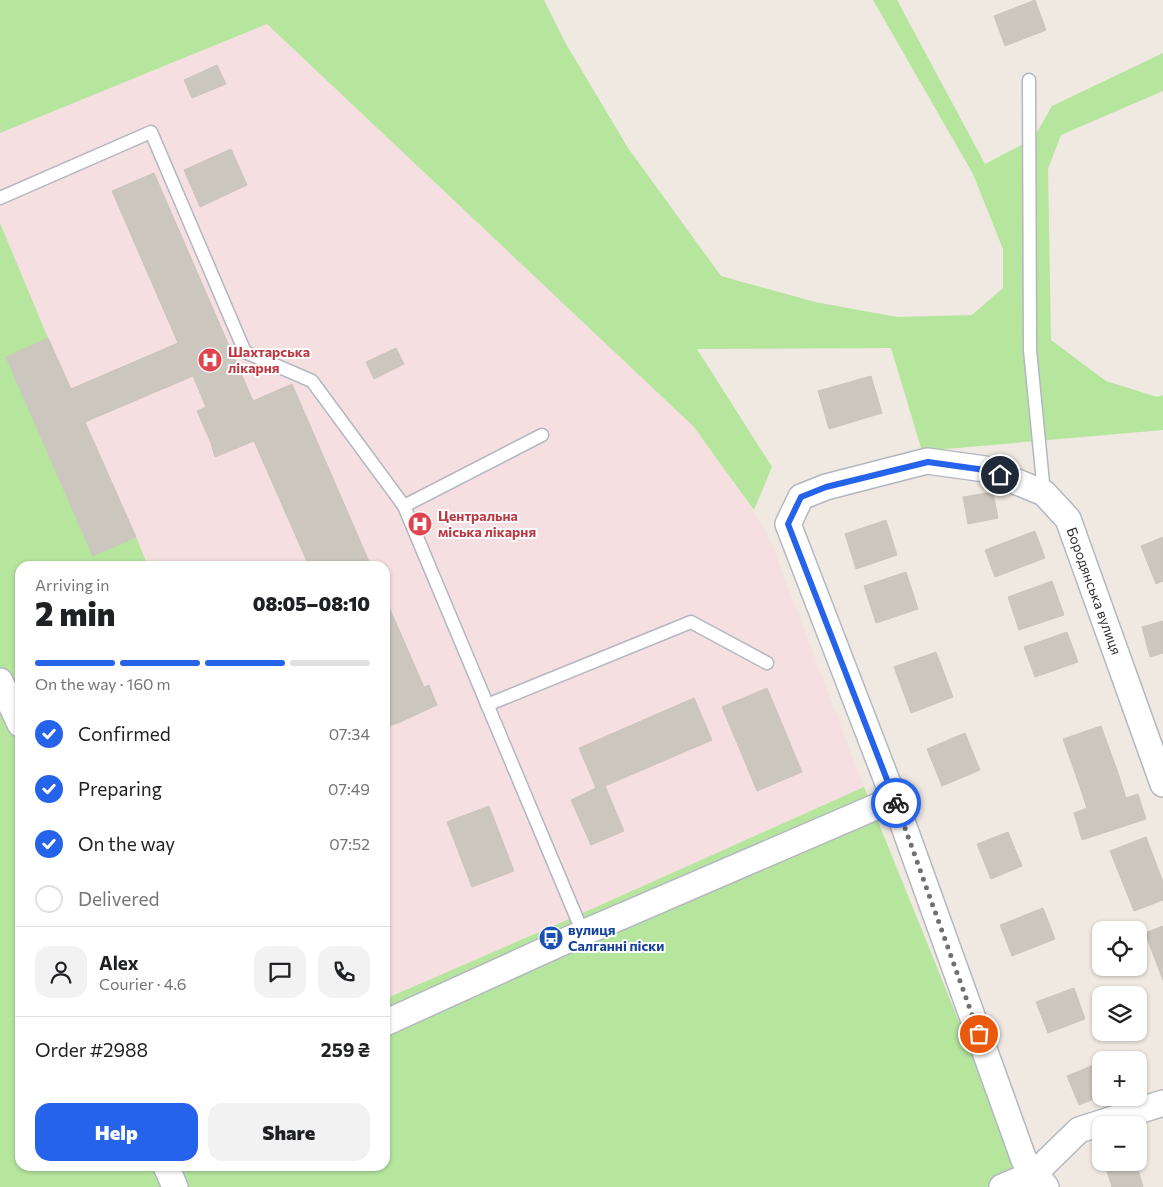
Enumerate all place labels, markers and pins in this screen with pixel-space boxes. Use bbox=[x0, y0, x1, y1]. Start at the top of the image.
place label: Шахтарська лікарня bbox=[228, 343, 310, 376]
hospital icon: Шахтарська лікарня bbox=[197, 347, 223, 373]
pin bbox=[979, 454, 1021, 496]
place label: Центральна міська лікарня bbox=[438, 507, 536, 540]
hospital icon: Центральна міська лікарня bbox=[407, 511, 433, 537]
place label: вулиця Салганні піски bbox=[568, 921, 664, 954]
bus stop icon: вулиця Салганні піски bbox=[538, 925, 564, 951]
pin bbox=[958, 1013, 1000, 1055]

